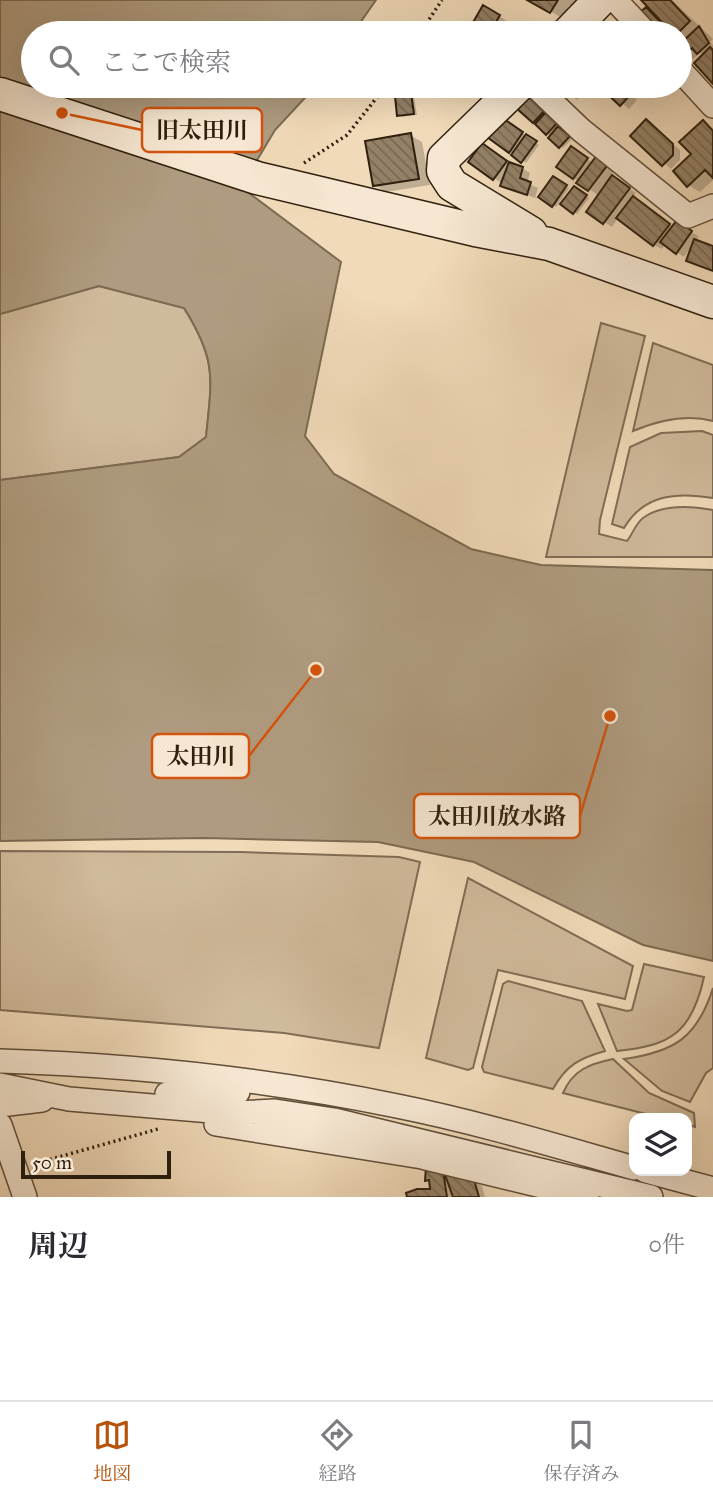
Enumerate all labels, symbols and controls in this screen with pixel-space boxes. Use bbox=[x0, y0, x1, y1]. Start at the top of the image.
search box bbox=[21, 21, 692, 98]
icon: search bbox=[45, 41, 83, 79]
text: ここで検索 bbox=[101, 46, 231, 78]
callout: 旧太田川 bbox=[142, 108, 262, 152]
text: 旧太田川 bbox=[156, 116, 248, 144]
callout: 太田川 bbox=[152, 734, 249, 778]
text: 太田川 bbox=[167, 742, 236, 770]
callout: 太田川放水路 bbox=[414, 794, 580, 838]
text: 太田川放水路 bbox=[428, 802, 566, 830]
map controls bbox=[629, 1113, 692, 1176]
button: layers bbox=[629, 1113, 692, 1176]
scale bar bbox=[21, 1148, 172, 1180]
text: 50 m bbox=[32, 1151, 72, 1174]
text: 周辺 bbox=[28, 1228, 88, 1264]
text: 0件 bbox=[649, 1230, 685, 1258]
tab: 地図 bbox=[93, 1416, 132, 1485]
tab: 経路 bbox=[318, 1416, 357, 1485]
tab: 保存済み bbox=[543, 1416, 620, 1485]

